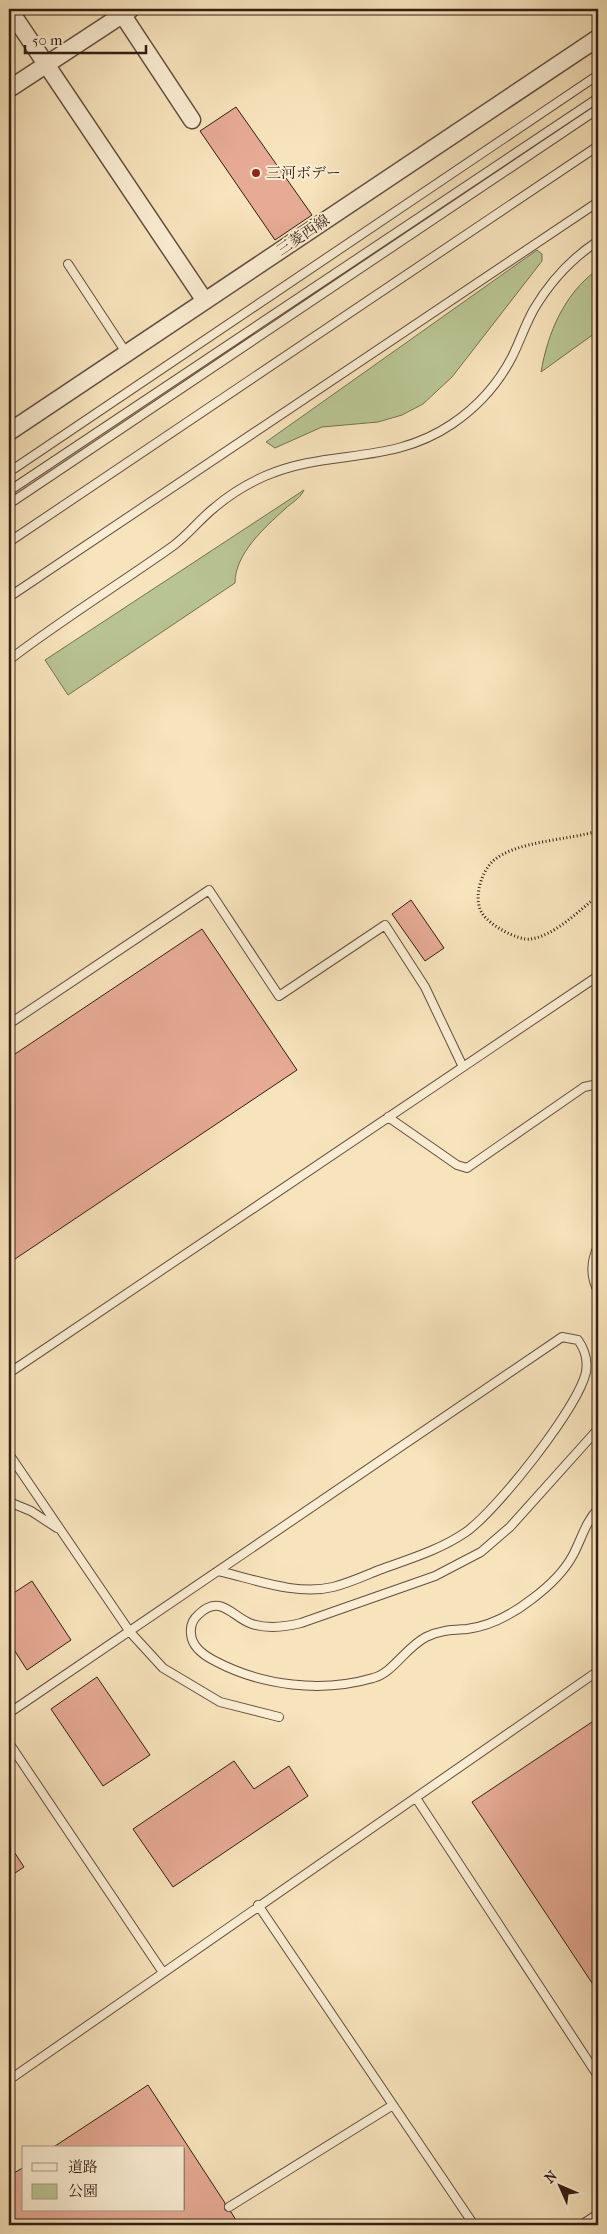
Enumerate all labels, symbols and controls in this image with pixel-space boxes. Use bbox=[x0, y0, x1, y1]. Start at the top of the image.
scale bar bbox=[25, 22, 146, 54]
text: 50 m bbox=[32, 31, 63, 49]
place label: 三河ボデー bbox=[266, 164, 341, 182]
marker: 三河ボデー bbox=[250, 167, 262, 179]
street label: 三菱西線 bbox=[273, 211, 333, 259]
legend bbox=[22, 2146, 185, 2212]
text: 道路 bbox=[68, 2158, 98, 2176]
north arrow bbox=[534, 2162, 584, 2212]
text: N bbox=[541, 2167, 561, 2187]
text: 公園 bbox=[68, 2182, 98, 2200]

